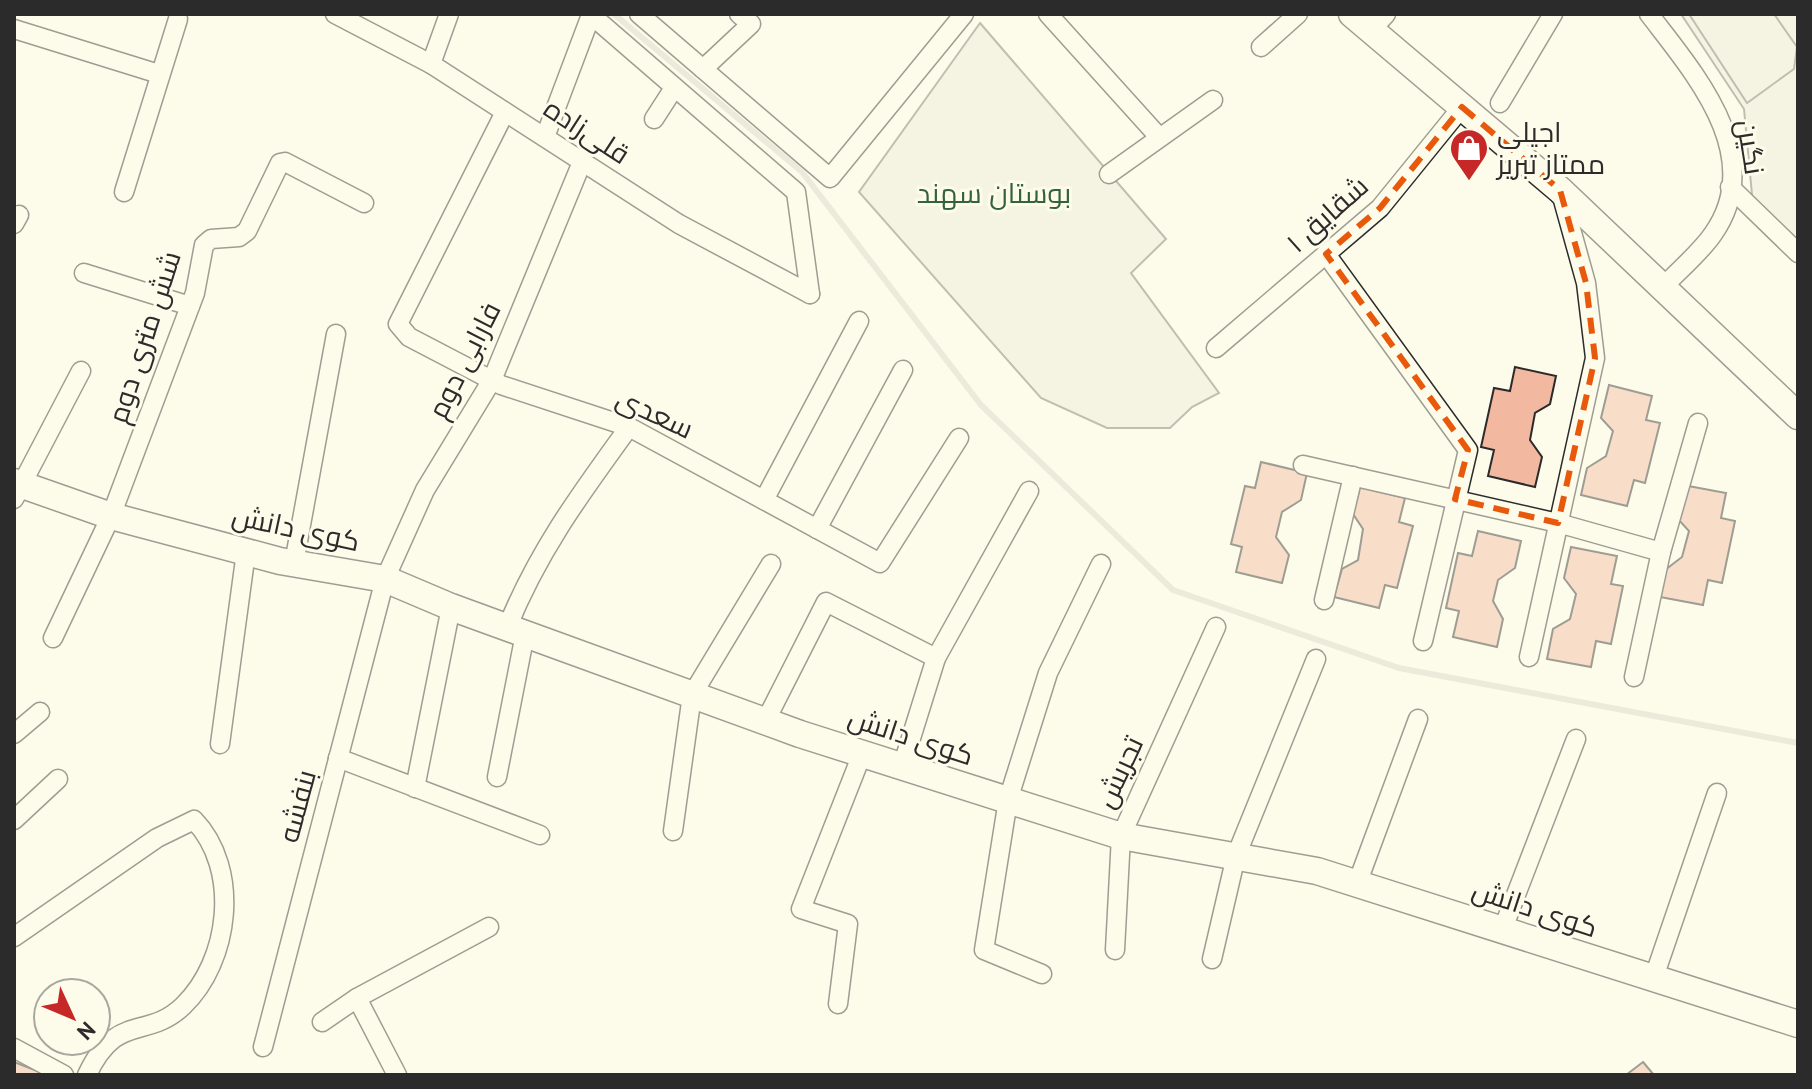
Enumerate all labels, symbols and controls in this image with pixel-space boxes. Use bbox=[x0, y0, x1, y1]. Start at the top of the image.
street label: قلی‌زاده bbox=[537, 89, 637, 172]
place label: اجیلی ممتاز تبریز bbox=[1495, 113, 1605, 182]
street label: نگین bbox=[1729, 117, 1774, 177]
shop icon: اجیلی ممتاز تبریز bbox=[1448, 127, 1490, 182]
street label: شقایق ۱ bbox=[1278, 167, 1375, 260]
park label: بوستان سهند bbox=[917, 174, 1071, 211]
street label: شش متری دوم bbox=[98, 246, 191, 428]
street label: فارابی دوم bbox=[418, 295, 510, 425]
street label: سعدی bbox=[611, 379, 700, 446]
street label: کوی دانش bbox=[229, 496, 363, 559]
street label: کوی دانش bbox=[844, 698, 979, 773]
street label: تجریش bbox=[1086, 729, 1151, 814]
street label: بنفشه bbox=[269, 765, 324, 846]
street label: کوی دانش bbox=[1468, 870, 1603, 945]
north arrow bbox=[32, 977, 112, 1057]
text: N bbox=[71, 1016, 101, 1046]

